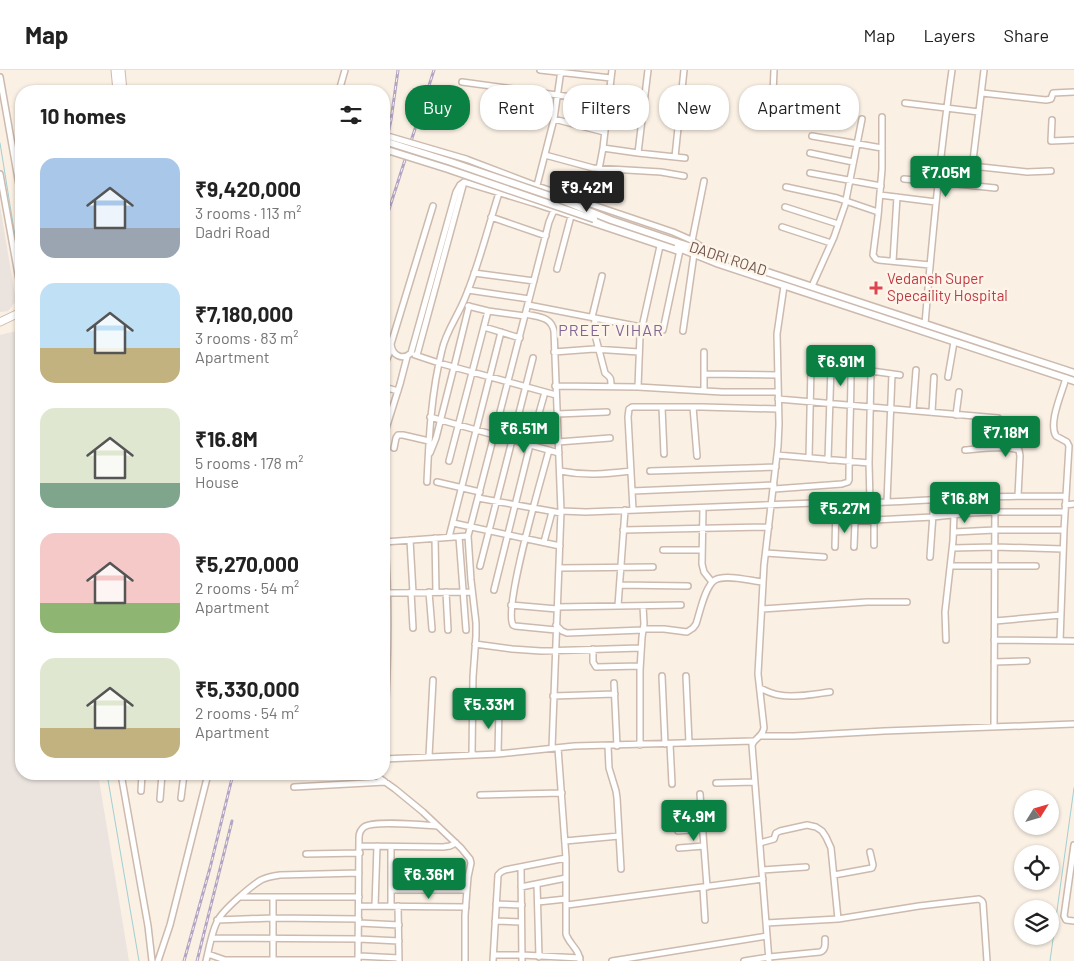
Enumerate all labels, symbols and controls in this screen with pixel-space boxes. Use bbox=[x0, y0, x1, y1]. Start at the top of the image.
text: Map bbox=[25, 20, 68, 49]
text: Map bbox=[863, 24, 895, 46]
text: Layers bbox=[923, 24, 976, 46]
text: Share bbox=[1004, 24, 1049, 46]
chip: Buy bbox=[405, 85, 470, 130]
chip: Rent bbox=[480, 85, 553, 130]
chip: Filters bbox=[563, 85, 649, 130]
chip: New bbox=[659, 85, 729, 130]
chip: Apartment bbox=[739, 85, 859, 130]
icon: filters bbox=[337, 101, 365, 129]
text: 10 homes bbox=[40, 103, 126, 128]
pin: ₹7.05M bbox=[905, 156, 987, 198]
text: ₹7.05M bbox=[921, 162, 971, 181]
pin: ₹9.42M bbox=[546, 170, 628, 213]
text: ₹9,420,000 bbox=[195, 176, 301, 201]
text: ₹9.42M bbox=[561, 177, 613, 196]
icon: home bbox=[80, 178, 140, 238]
text: 3 rooms · 113 m² bbox=[195, 203, 301, 222]
text: Dadri Road bbox=[195, 222, 270, 241]
street label: DADRI ROAD bbox=[687, 237, 769, 279]
place label: Vedansh Super Specaility Hospital bbox=[887, 269, 1008, 304]
marker: Vedansh Super Specaility Hospital bbox=[869, 281, 883, 295]
text: ₹7,180,000 bbox=[195, 301, 293, 326]
icon: home bbox=[80, 303, 140, 363]
district label: PREET VIHAR bbox=[558, 320, 664, 339]
text: 3 rooms · 83 m² bbox=[195, 328, 299, 347]
pin: ₹6.91M bbox=[800, 344, 882, 387]
text: Apartment bbox=[195, 347, 270, 366]
text: ₹6.91M bbox=[817, 351, 865, 370]
pin: ₹6.51M bbox=[483, 412, 565, 454]
pin: ₹7.18M bbox=[965, 416, 1047, 458]
text: ₹6.51M bbox=[500, 418, 548, 437]
text: ₹7.18M bbox=[983, 422, 1029, 441]
text: ₹16.8M bbox=[195, 426, 258, 451]
icon: home bbox=[80, 428, 140, 488]
text: 5 rooms · 178 m² bbox=[195, 453, 303, 472]
text: House bbox=[195, 472, 239, 491]
pin: ₹16.8M bbox=[924, 482, 1006, 524]
text: ₹16.8M bbox=[941, 488, 989, 507]
pin: ₹5.27M bbox=[804, 492, 886, 534]
text: ₹5.27M bbox=[820, 498, 870, 517]
text: ₹5,270,000 bbox=[195, 551, 299, 576]
icon: home bbox=[80, 553, 140, 613]
text: 2 rooms · 54 m² bbox=[195, 578, 299, 597]
text: Apartment bbox=[195, 597, 270, 616]
text: ₹5,330,000 bbox=[195, 676, 299, 701]
icon: home bbox=[80, 678, 140, 738]
pin: ₹5.33M bbox=[448, 688, 530, 730]
text: ₹5.33M bbox=[464, 694, 514, 713]
text: 2 rooms · 54 m² bbox=[195, 703, 299, 722]
text: Apartment bbox=[195, 722, 270, 741]
north arrow bbox=[1014, 790, 1059, 835]
map controls bbox=[1014, 790, 1059, 945]
pin: ₹4.9M bbox=[659, 800, 729, 842]
text: ₹4.9M bbox=[672, 806, 716, 825]
button: locate bbox=[1014, 845, 1059, 890]
pin: ₹6.36M bbox=[388, 858, 470, 900]
text: ₹6.36M bbox=[404, 864, 454, 883]
button: layers bbox=[1014, 900, 1059, 945]

